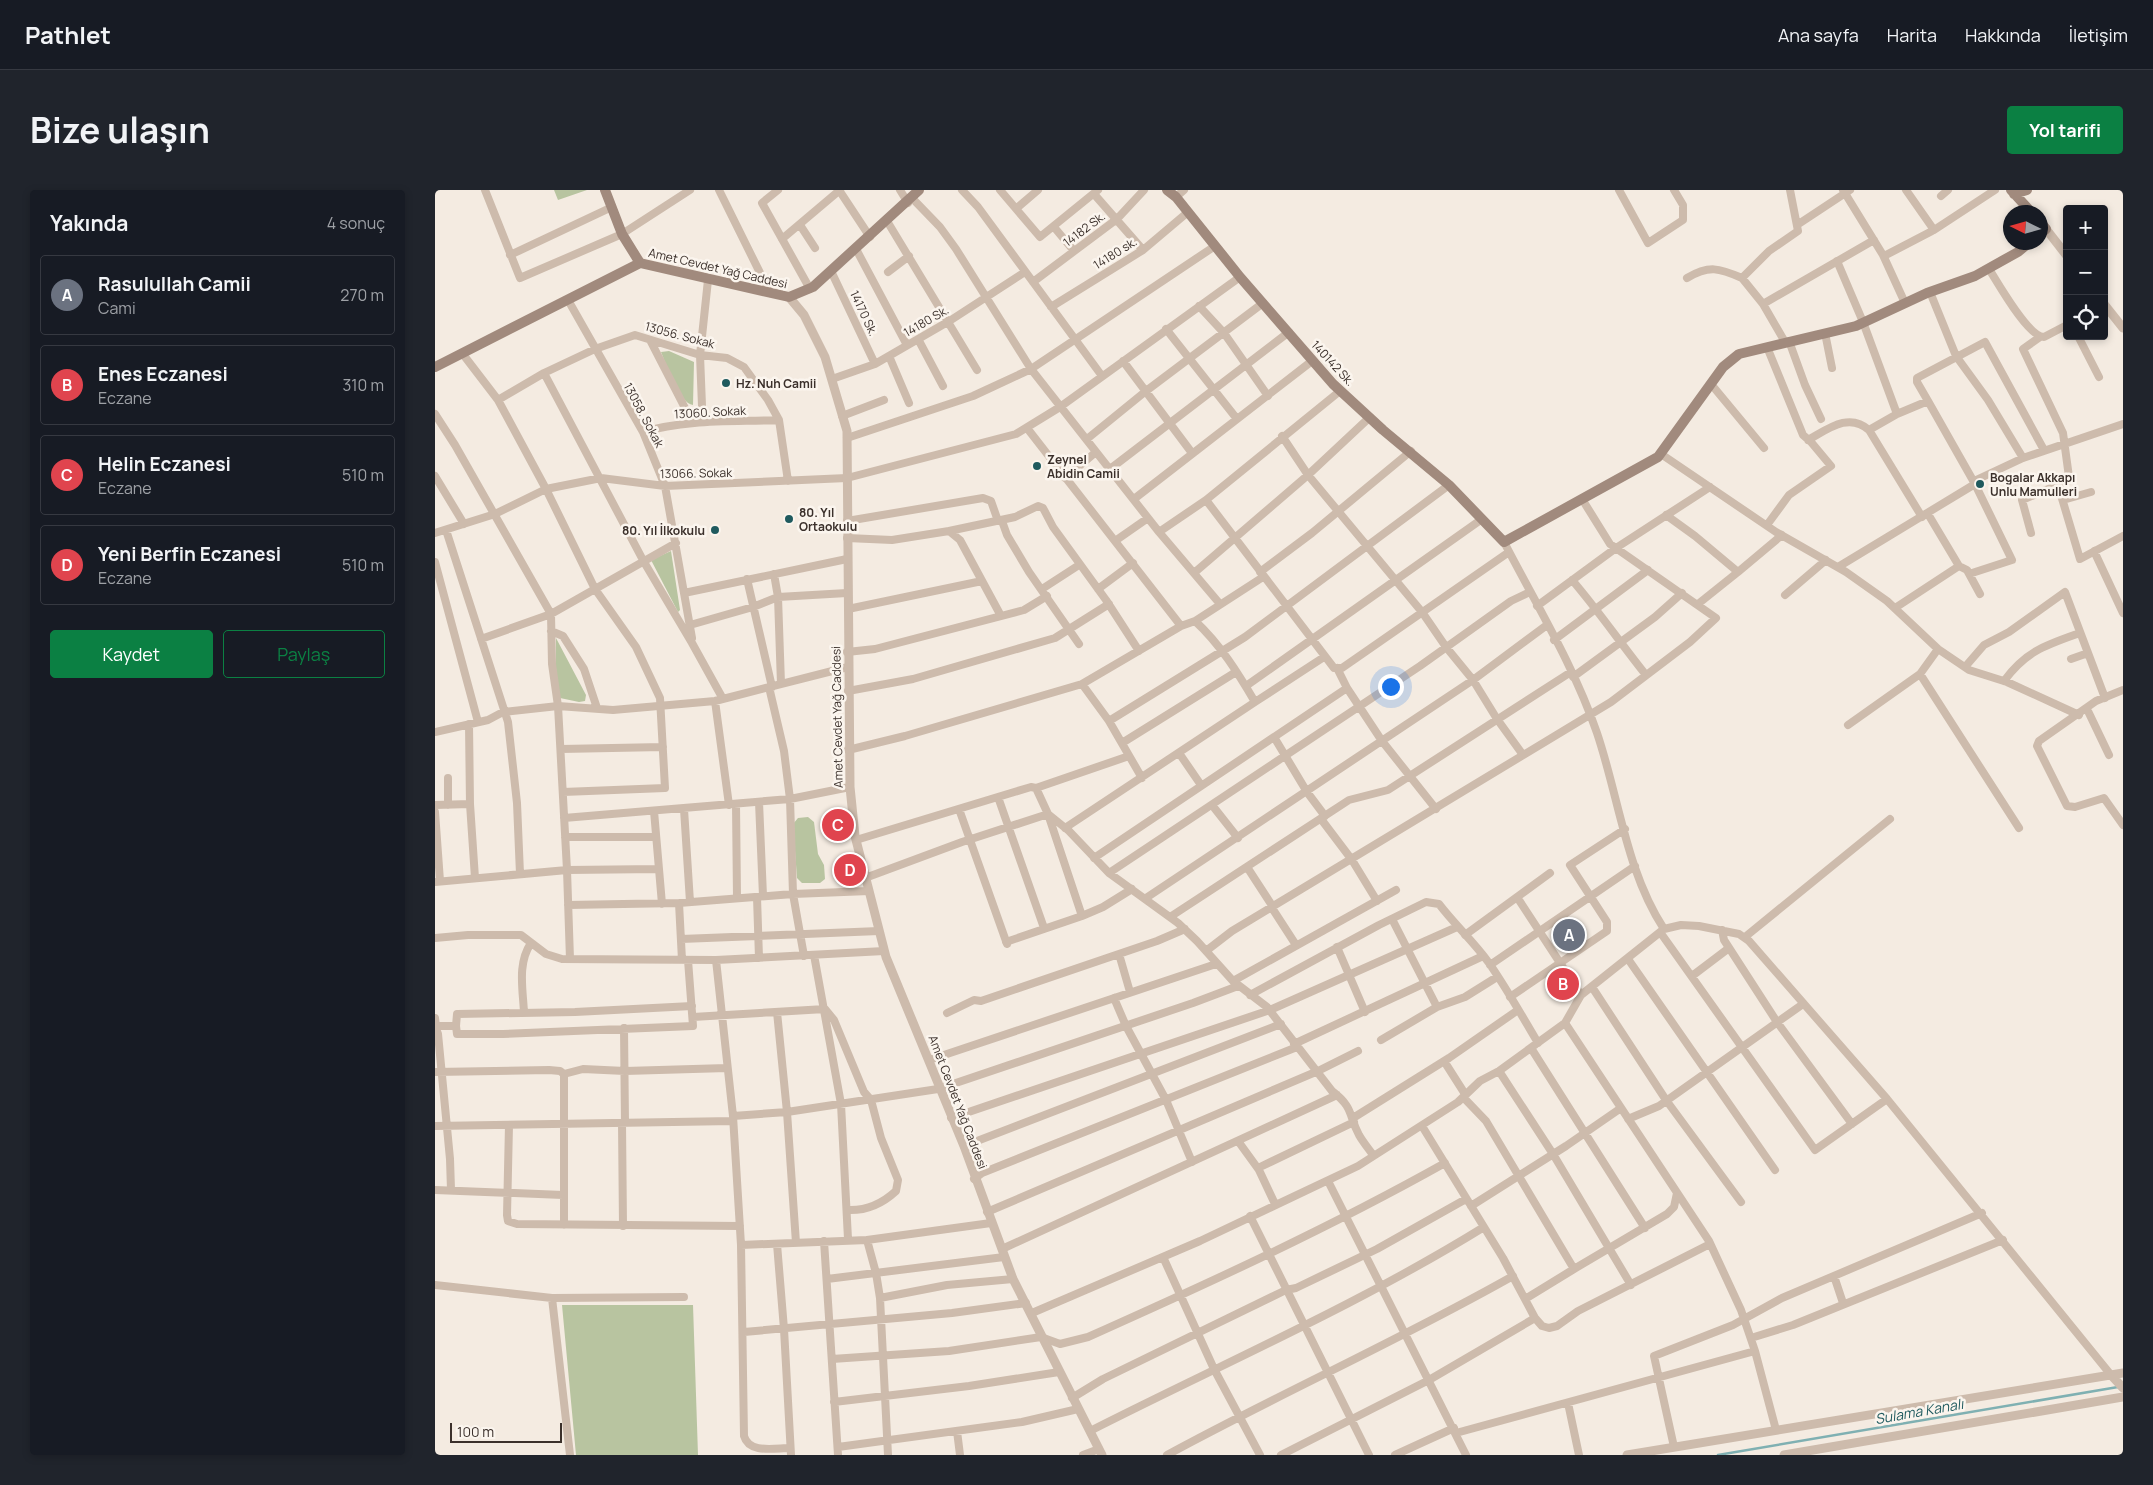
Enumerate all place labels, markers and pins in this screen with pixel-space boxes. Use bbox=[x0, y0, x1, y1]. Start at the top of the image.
place label: Hz. Nuh Camii bbox=[736, 375, 816, 392]
marker: Hz. Nuh Camii bbox=[720, 377, 732, 389]
place label: Zeynel Abidin Camii bbox=[1047, 451, 1120, 482]
marker: Zeynel Abidin Camii bbox=[1031, 460, 1043, 472]
place label: Bogalar Akkapı Unlu Mamulleri bbox=[1990, 469, 2077, 500]
marker: Bogalar Akkapı Unlu Mamulleri bbox=[1974, 478, 1986, 490]
place label: 80. Yıl Ortaokulu bbox=[799, 504, 857, 535]
marker: 80. Yıl Ortaokulu bbox=[783, 513, 795, 525]
place label: 80. Yıl İlkokulu bbox=[622, 522, 705, 539]
marker: 80. Yıl İlkokulu bbox=[709, 524, 721, 536]
pin: C bbox=[822, 806, 854, 844]
pin: D bbox=[834, 851, 866, 889]
pin: A bbox=[1553, 916, 1585, 954]
pin: B bbox=[1547, 965, 1579, 1003]

